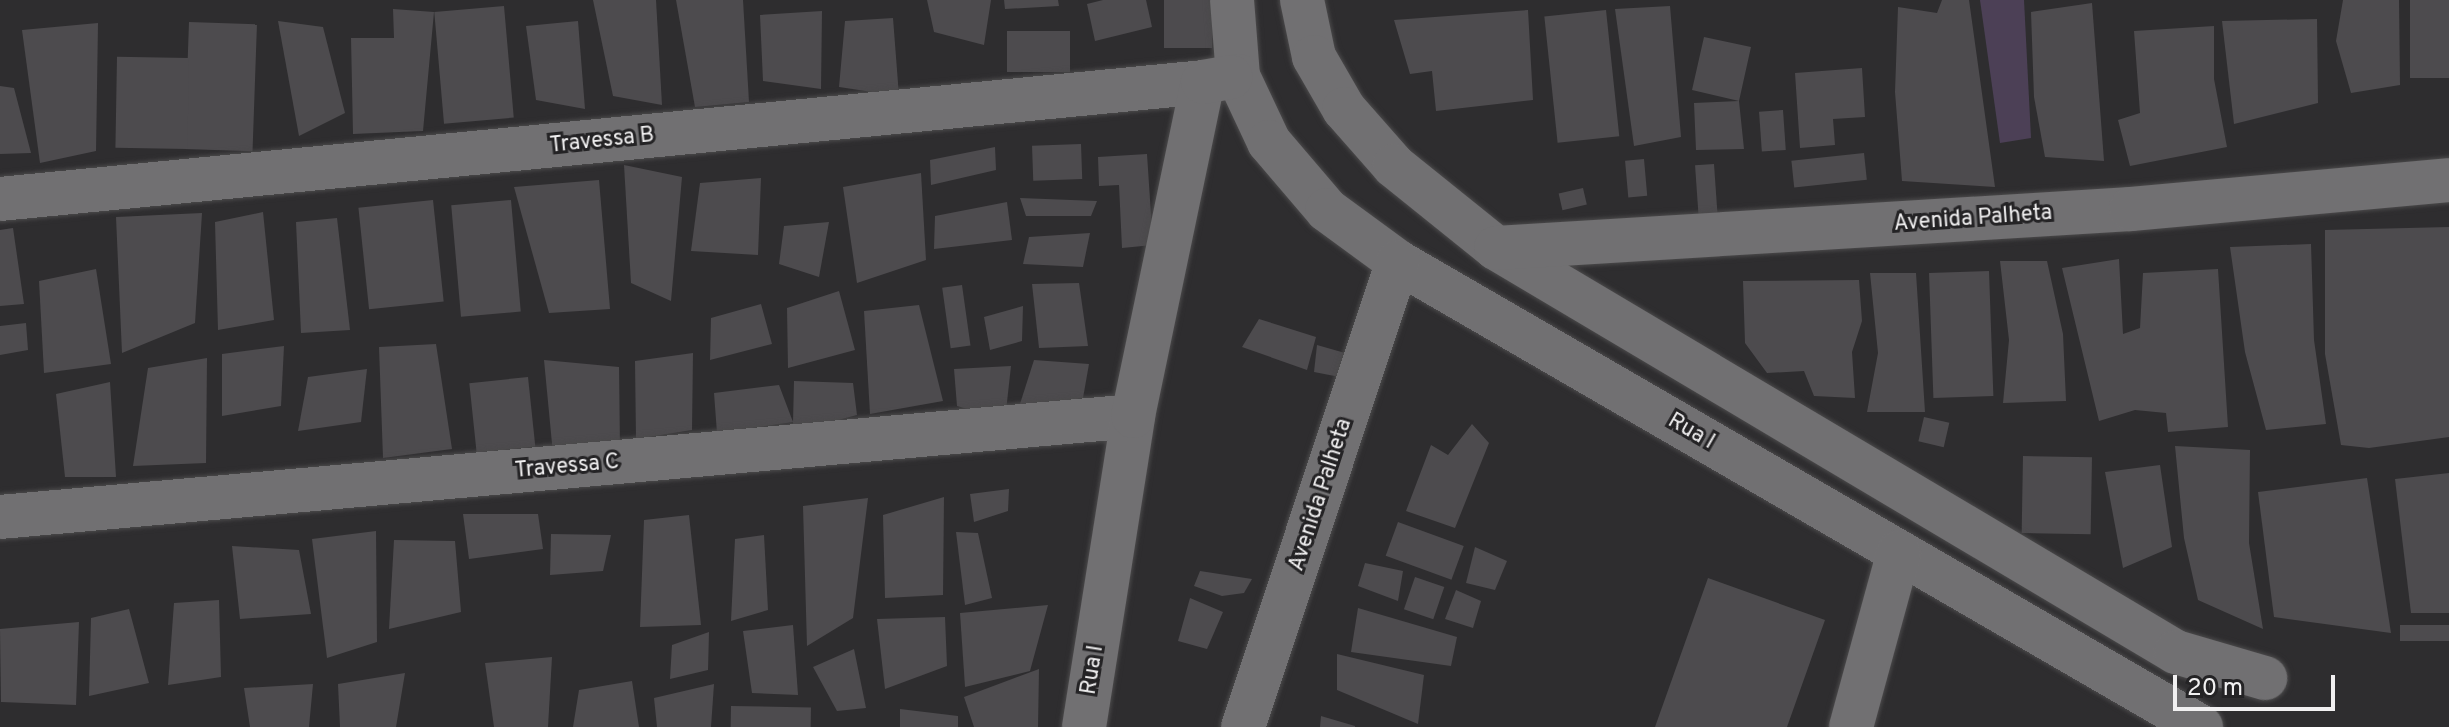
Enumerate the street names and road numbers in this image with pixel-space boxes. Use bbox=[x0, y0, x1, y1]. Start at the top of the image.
street label: Travessa B bbox=[548, 122, 656, 160]
street label: Avenida Palheta bbox=[1893, 200, 2053, 238]
street label: Rua I bbox=[1663, 408, 1719, 456]
street label: Avenida Palheta bbox=[1284, 415, 1358, 575]
street label: Travessa C bbox=[514, 449, 620, 485]
street label: Rua I bbox=[1076, 643, 1110, 697]

